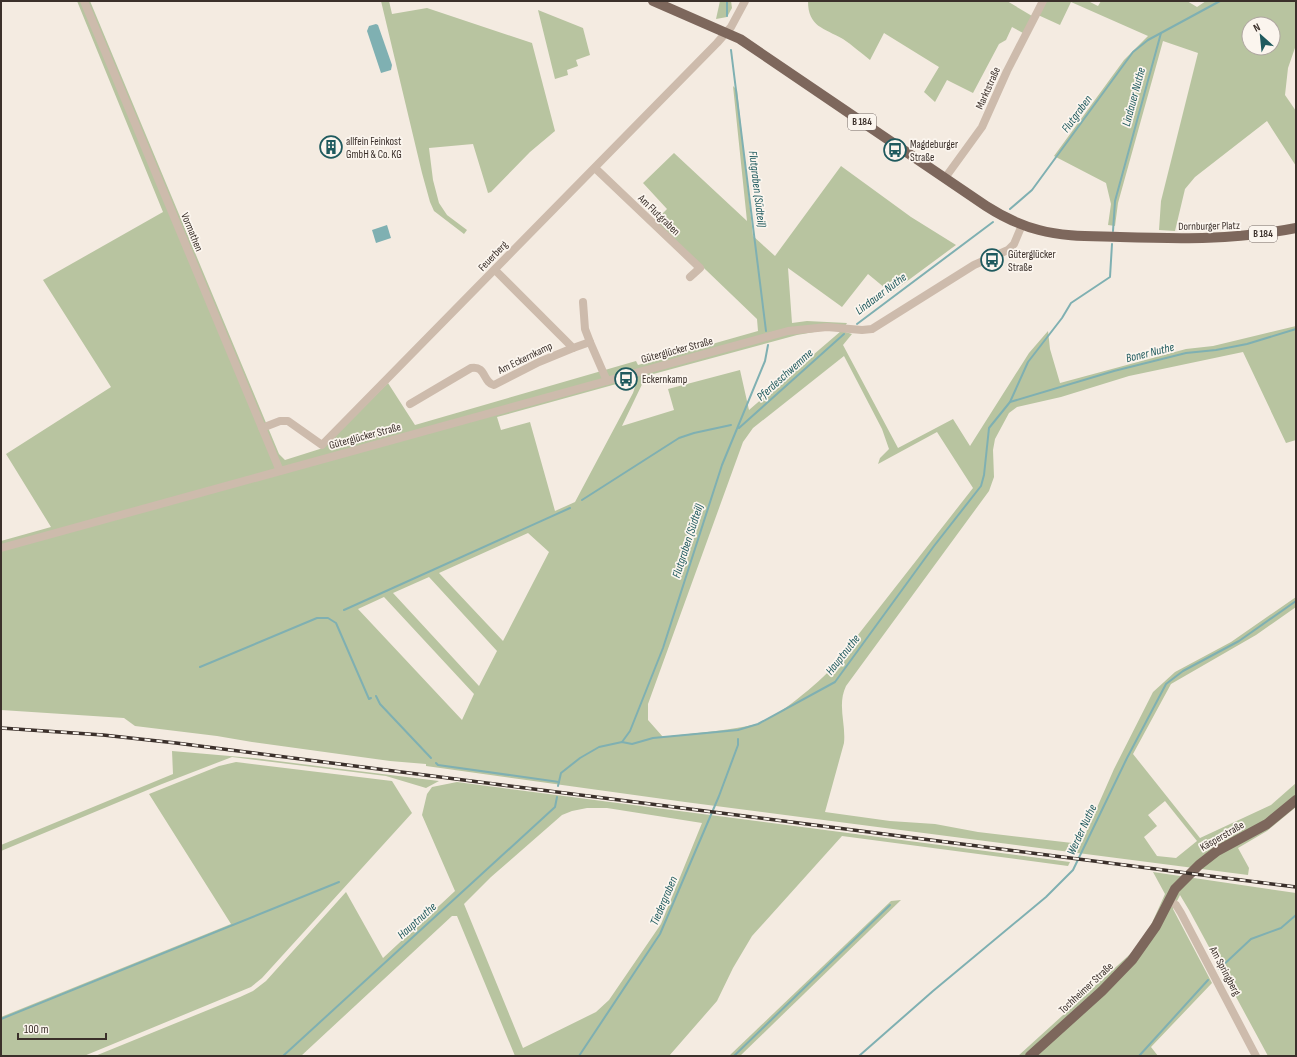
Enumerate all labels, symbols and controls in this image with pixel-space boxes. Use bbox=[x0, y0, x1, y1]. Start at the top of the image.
north arrow bbox=[1241, 16, 1281, 56]
text: N bbox=[1251, 20, 1262, 35]
street label: Marktstraße bbox=[973, 65, 1003, 111]
water label: Lindauer Nuthe bbox=[1119, 66, 1149, 128]
water label: Flutgraben bbox=[1058, 92, 1096, 136]
road number: B 184 bbox=[848, 114, 876, 130]
building icon: allfein Feinkost GmbH & Co. KG bbox=[318, 134, 344, 160]
place label: allfein Feinkost GmbH & Co. KG bbox=[346, 135, 402, 161]
bus stop icon: Magdeburger Straße bbox=[882, 137, 908, 163]
place label: Magdeburger Straße bbox=[910, 138, 958, 164]
water label: Flutgraben (Südteil) bbox=[745, 150, 769, 229]
street label: Am Flutgraben bbox=[635, 191, 683, 238]
street label: Vormathen bbox=[178, 211, 206, 254]
street label: Dornburger Platz bbox=[1178, 219, 1240, 233]
road number: B 184 bbox=[1249, 226, 1277, 242]
street label: Feuerberg bbox=[476, 238, 511, 274]
bus stop icon: Güterglücker Straße bbox=[979, 247, 1005, 273]
place label: Güterglücker Straße bbox=[1008, 248, 1056, 274]
water label: Lindauer Nuthe bbox=[852, 270, 910, 318]
street label: Güterglücker Straße bbox=[640, 334, 714, 366]
street label: Am Eckernkamp bbox=[495, 339, 554, 377]
water label: Boner Nuthe bbox=[1124, 340, 1176, 366]
water label: Pferdeschwemme bbox=[754, 346, 817, 404]
bus stop icon: Eckernkamp bbox=[613, 366, 639, 392]
place label: Eckernkamp bbox=[642, 373, 687, 386]
street label: Güterglücker Straße bbox=[328, 420, 402, 452]
water label: Flutgraben (Südteil) bbox=[669, 502, 707, 580]
water label: Hauptnuthe bbox=[822, 631, 864, 678]
water label: Werder Nuthe bbox=[1064, 802, 1100, 858]
street label: Käsperstraße bbox=[1198, 818, 1246, 854]
water label: Tiedergraben bbox=[647, 874, 681, 928]
water label: Hauptnuthe bbox=[394, 899, 440, 942]
street label: Am Springberg bbox=[1206, 943, 1244, 998]
street label: Tochheimer Straße bbox=[1056, 960, 1116, 1016]
scale bar bbox=[18, 1015, 106, 1041]
text: 100 m bbox=[24, 1022, 49, 1037]

